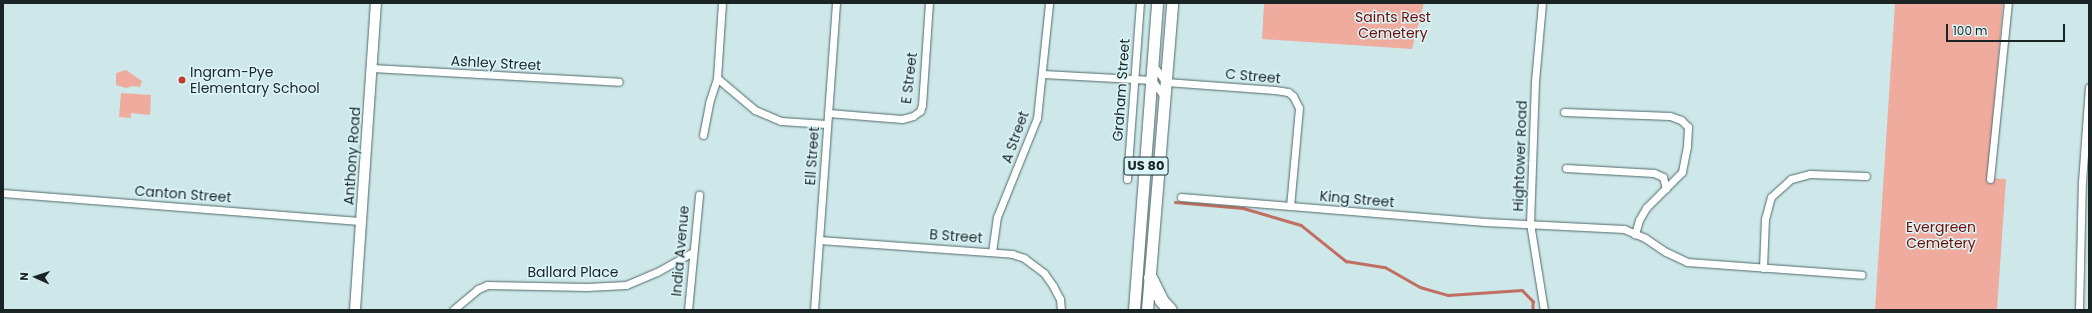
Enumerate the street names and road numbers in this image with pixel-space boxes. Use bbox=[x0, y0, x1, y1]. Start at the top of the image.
street label: Graham Street bbox=[1109, 38, 1133, 142]
street label: E Street bbox=[897, 51, 921, 105]
street label: Ashley Street bbox=[450, 52, 542, 74]
street label: C Street bbox=[1225, 65, 1281, 87]
street label: Hightower Road bbox=[1510, 100, 1530, 212]
street label: Anthony Road bbox=[340, 106, 364, 206]
street label: A Street bbox=[998, 109, 1032, 165]
street label: Ell Street bbox=[802, 126, 822, 186]
road number: US 80 bbox=[1123, 155, 1169, 177]
street label: Canton Street bbox=[134, 182, 232, 206]
street label: King Street bbox=[1319, 187, 1395, 211]
street label: India Avenue bbox=[668, 205, 692, 297]
street label: B Street bbox=[929, 226, 983, 246]
street label: Ballard Place bbox=[527, 264, 619, 280]

